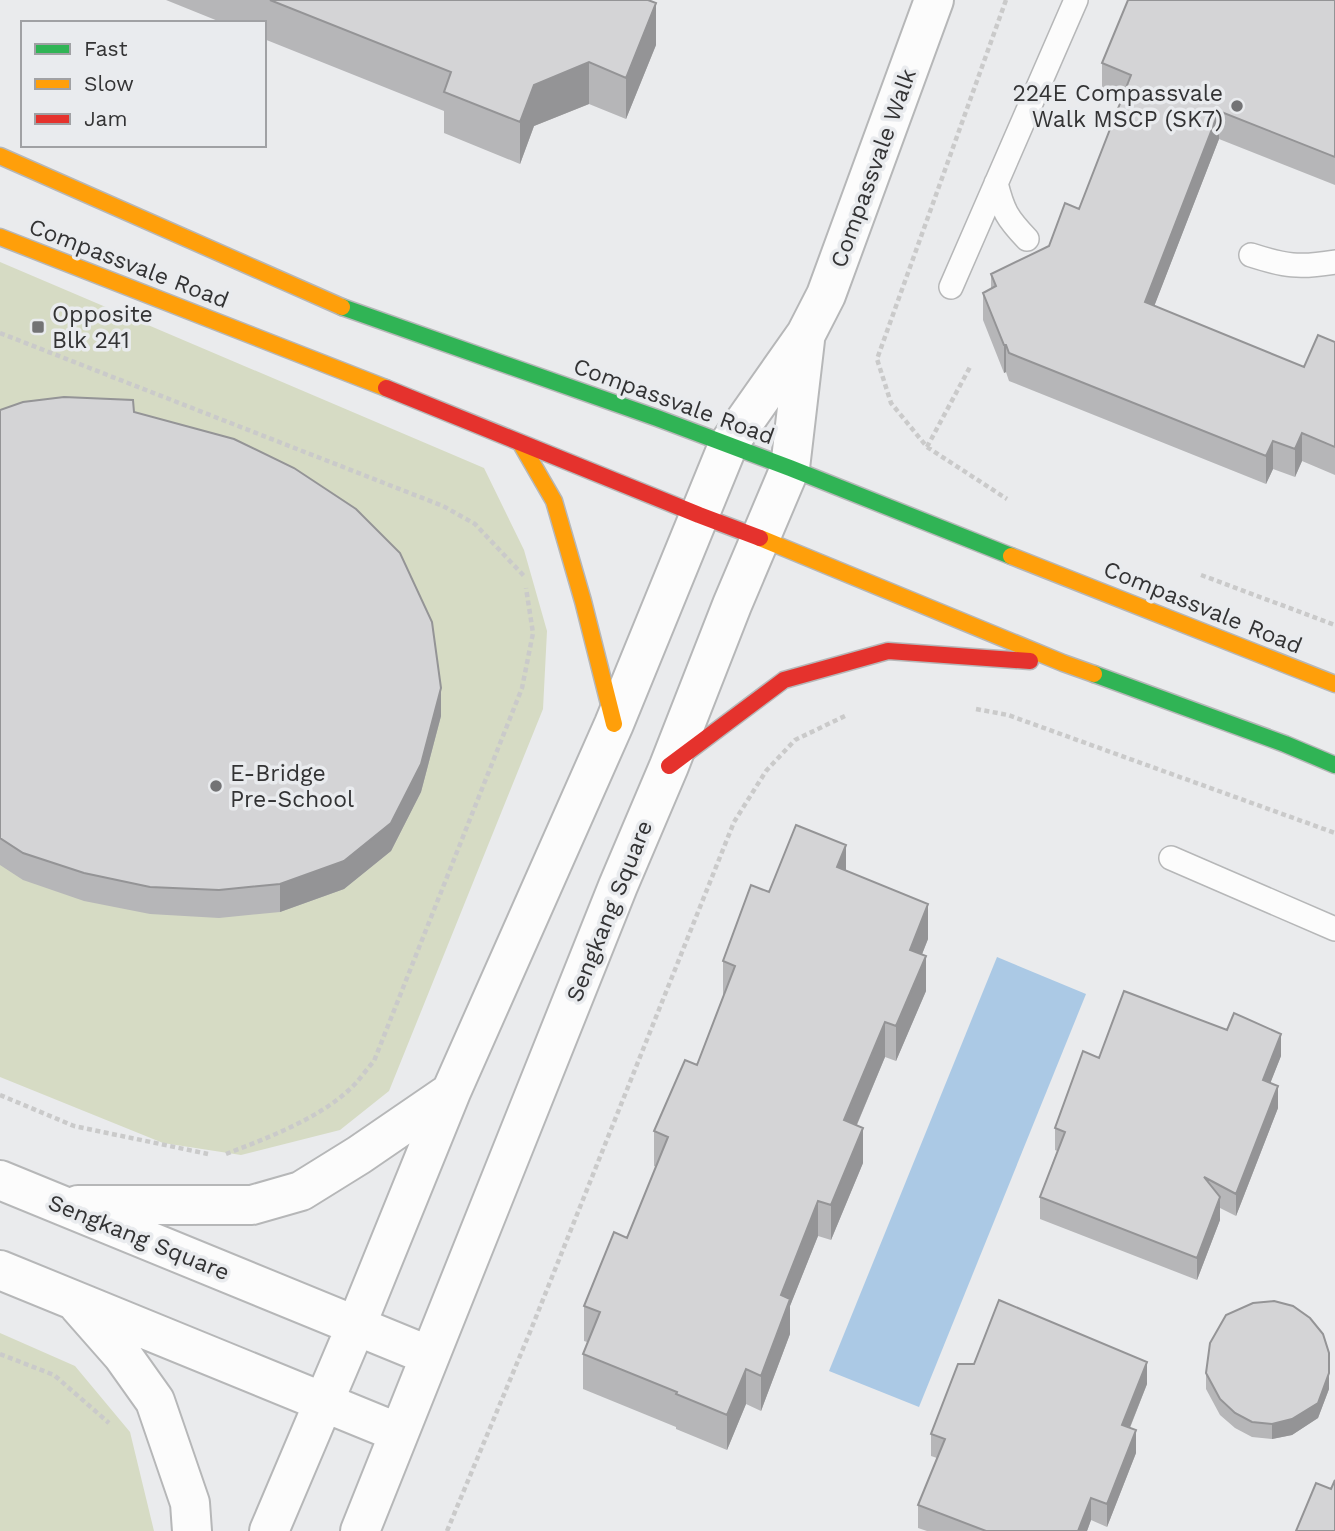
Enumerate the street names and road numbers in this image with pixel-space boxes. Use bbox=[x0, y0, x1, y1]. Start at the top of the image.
street label: Compassvale Walk bbox=[825, 65, 922, 271]
street label: Compassvale Road bbox=[25, 213, 233, 314]
street label: Compassvale Road bbox=[570, 353, 778, 450]
street label: Compassvale Road bbox=[1100, 555, 1306, 660]
street label: Sengkang Square bbox=[561, 817, 658, 1006]
street label: Sengkang Square bbox=[44, 1189, 233, 1286]

